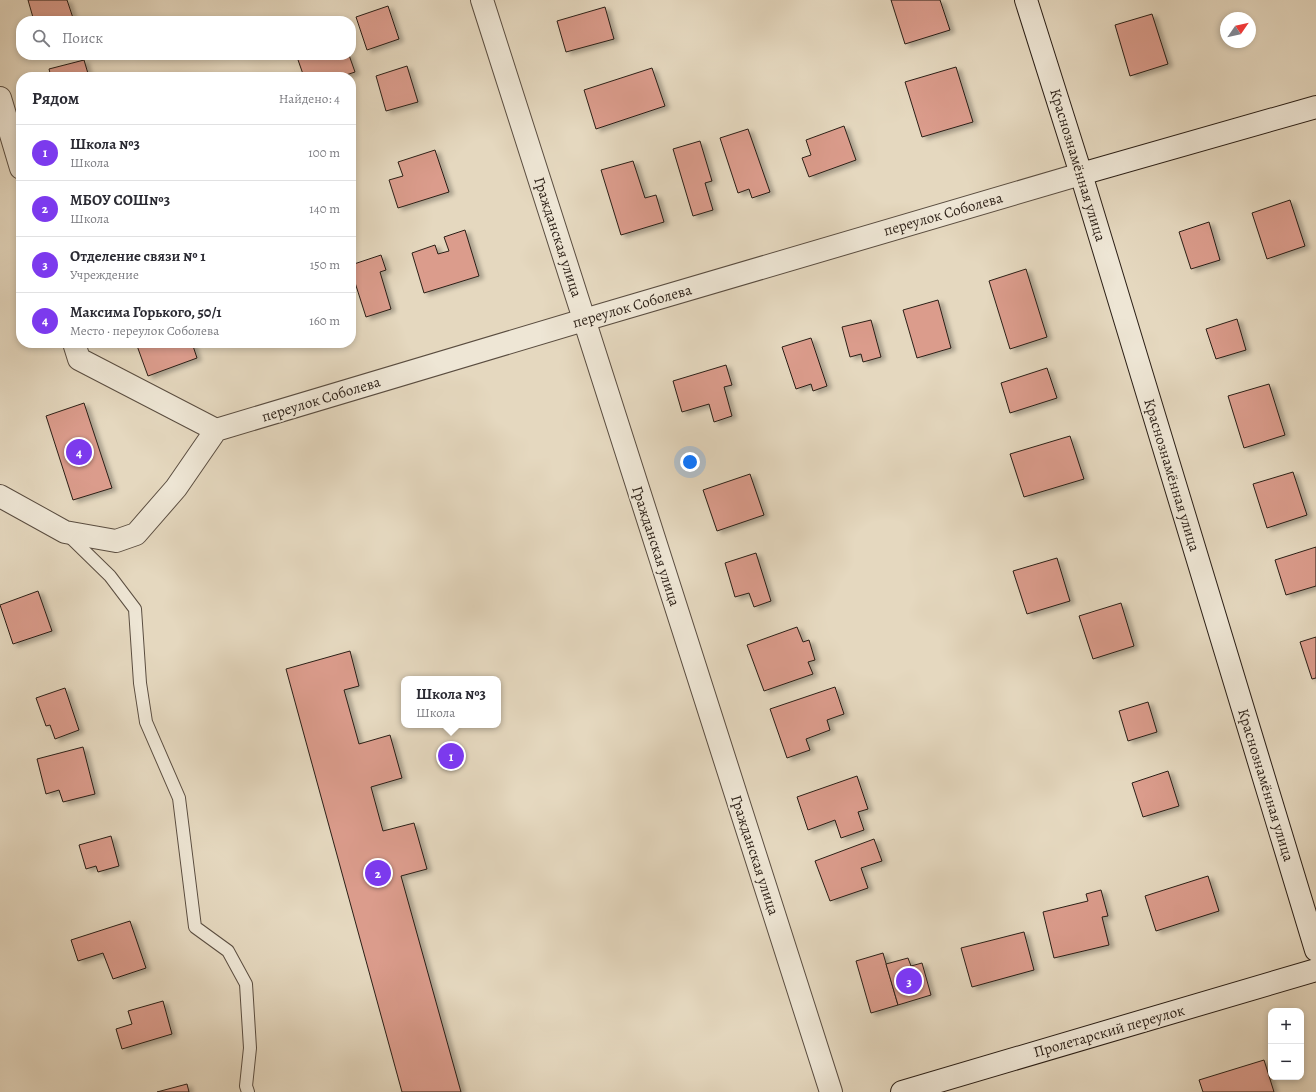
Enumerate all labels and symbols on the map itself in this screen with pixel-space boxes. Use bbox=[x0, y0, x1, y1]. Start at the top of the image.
north arrow bbox=[1220, 12, 1256, 48]
street label: Краснознамённая улица bbox=[1045, 86, 1111, 244]
street label: Гражданская улица bbox=[529, 174, 587, 300]
street label: переулок Соболева bbox=[881, 187, 1005, 241]
street label: переулок Соболева bbox=[570, 279, 694, 333]
street label: переулок Соболева bbox=[259, 371, 383, 427]
street label: Краснознамённая улица bbox=[1139, 396, 1205, 554]
pin: 4 bbox=[66, 437, 92, 467]
your location bbox=[680, 452, 700, 472]
street label: Гражданская улица bbox=[627, 483, 685, 609]
street label: Краснознамённая улица bbox=[1233, 706, 1299, 864]
pin: 1 bbox=[438, 741, 464, 771]
street label: Гражданская улица bbox=[726, 792, 784, 918]
pin: 2 bbox=[365, 858, 391, 888]
pin: 3 bbox=[896, 966, 922, 996]
street label: Пролетарский переулок bbox=[1031, 1000, 1187, 1062]

